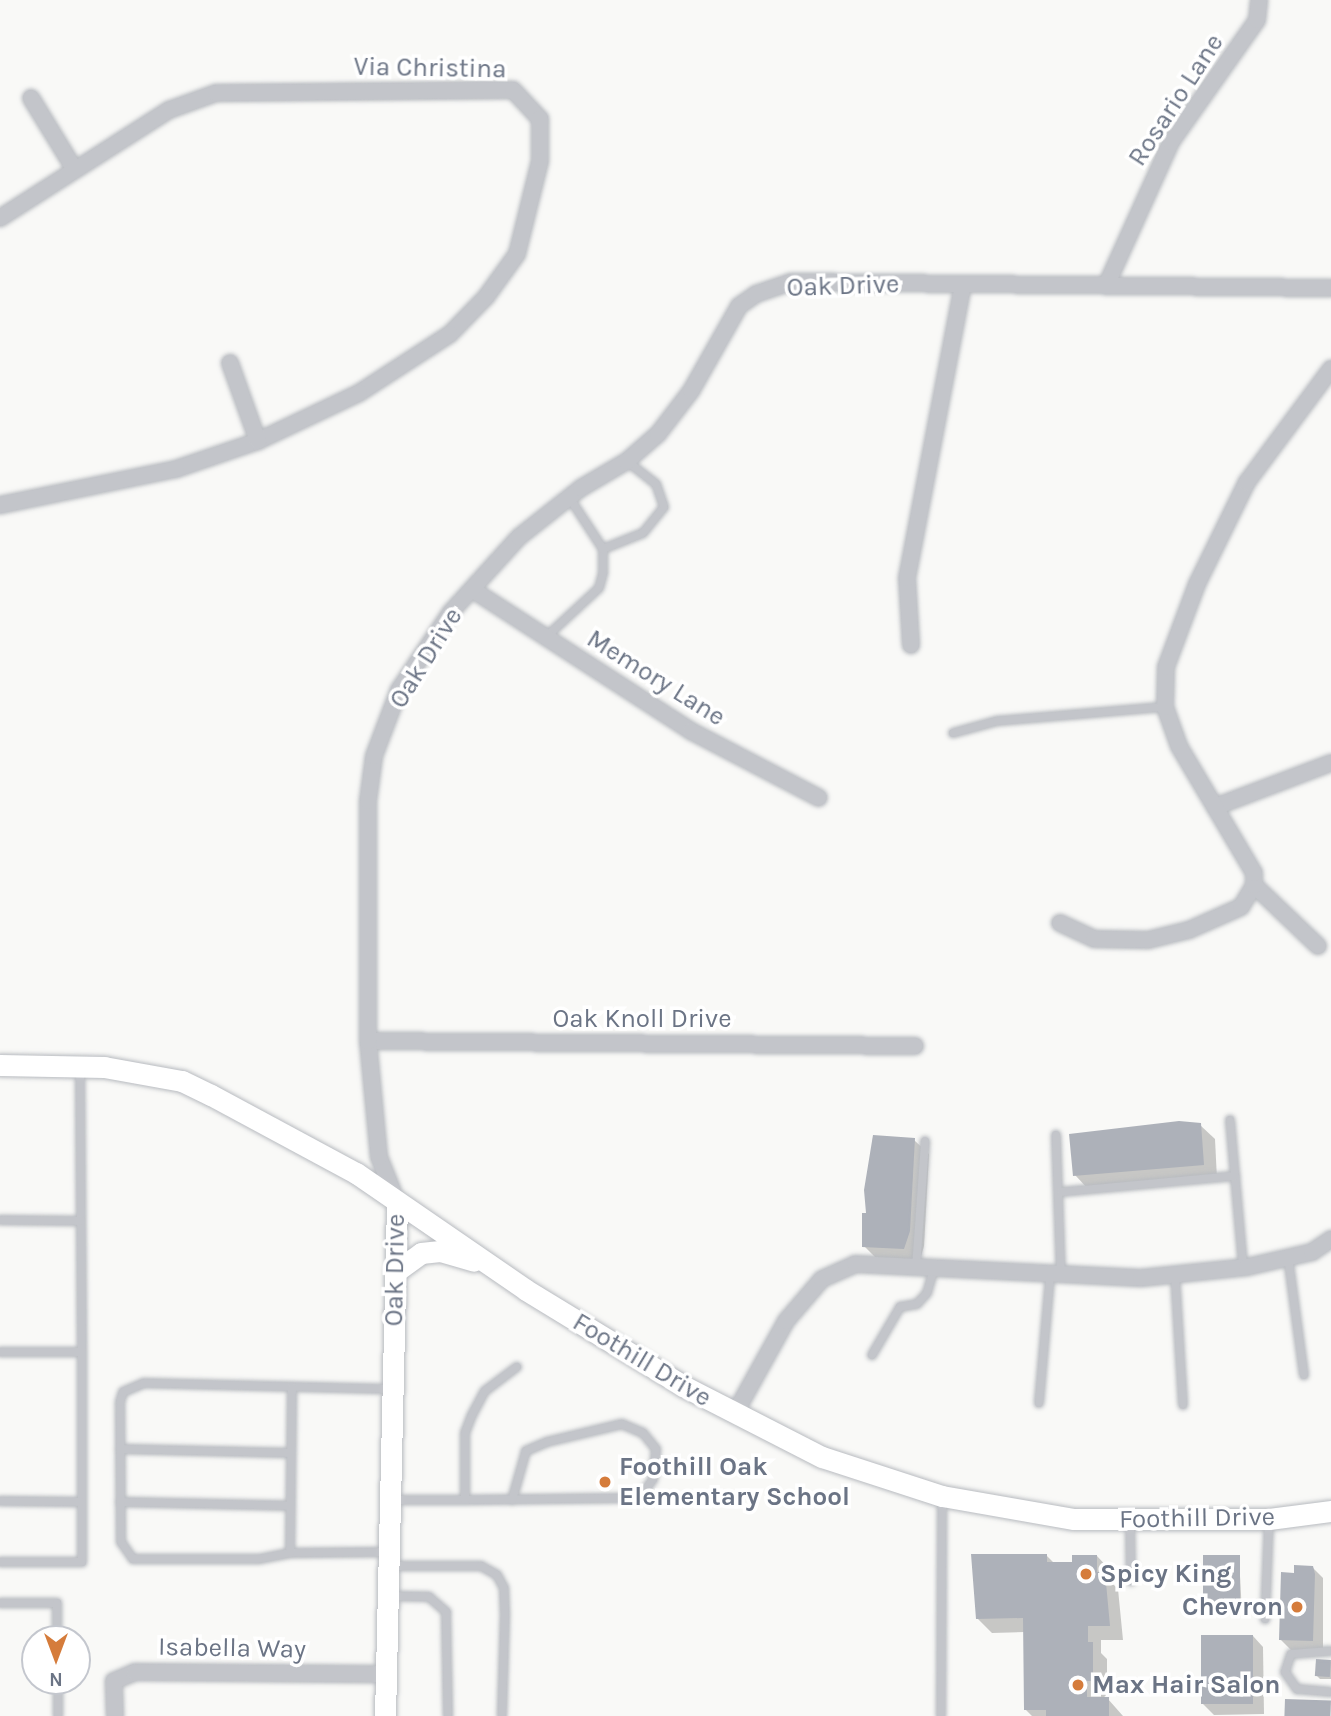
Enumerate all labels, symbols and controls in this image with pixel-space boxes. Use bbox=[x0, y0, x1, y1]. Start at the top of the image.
street label: Rosario Lane bbox=[1122, 28, 1230, 172]
street label: Via Christina bbox=[353, 51, 507, 85]
street label: Oak Drive bbox=[786, 268, 900, 304]
street label: Oak Drive bbox=[383, 602, 469, 714]
street label: Memory Lane bbox=[581, 623, 731, 733]
street label: Oak Knoll Drive bbox=[552, 1003, 732, 1035]
street label: Oak Drive bbox=[378, 1213, 412, 1327]
street label: Foothill Drive bbox=[567, 1306, 717, 1414]
place label: Foothill Oak Elementary School bbox=[619, 1451, 850, 1512]
marker: Foothill Oak Elementary School bbox=[597, 1474, 613, 1490]
street label: Foothill Drive bbox=[1119, 1501, 1275, 1535]
place label: Spicy King bbox=[1100, 1558, 1231, 1590]
marker: Spicy King bbox=[1078, 1566, 1094, 1582]
place label: Chevron bbox=[1182, 1591, 1283, 1623]
marker: Chevron bbox=[1289, 1599, 1305, 1615]
north arrow bbox=[21, 1625, 91, 1695]
street label: Isabella Way bbox=[158, 1631, 306, 1665]
text: N bbox=[49, 1668, 63, 1690]
place label: Max Hair Salon bbox=[1092, 1669, 1280, 1701]
marker: Max Hair Salon bbox=[1070, 1677, 1086, 1693]

